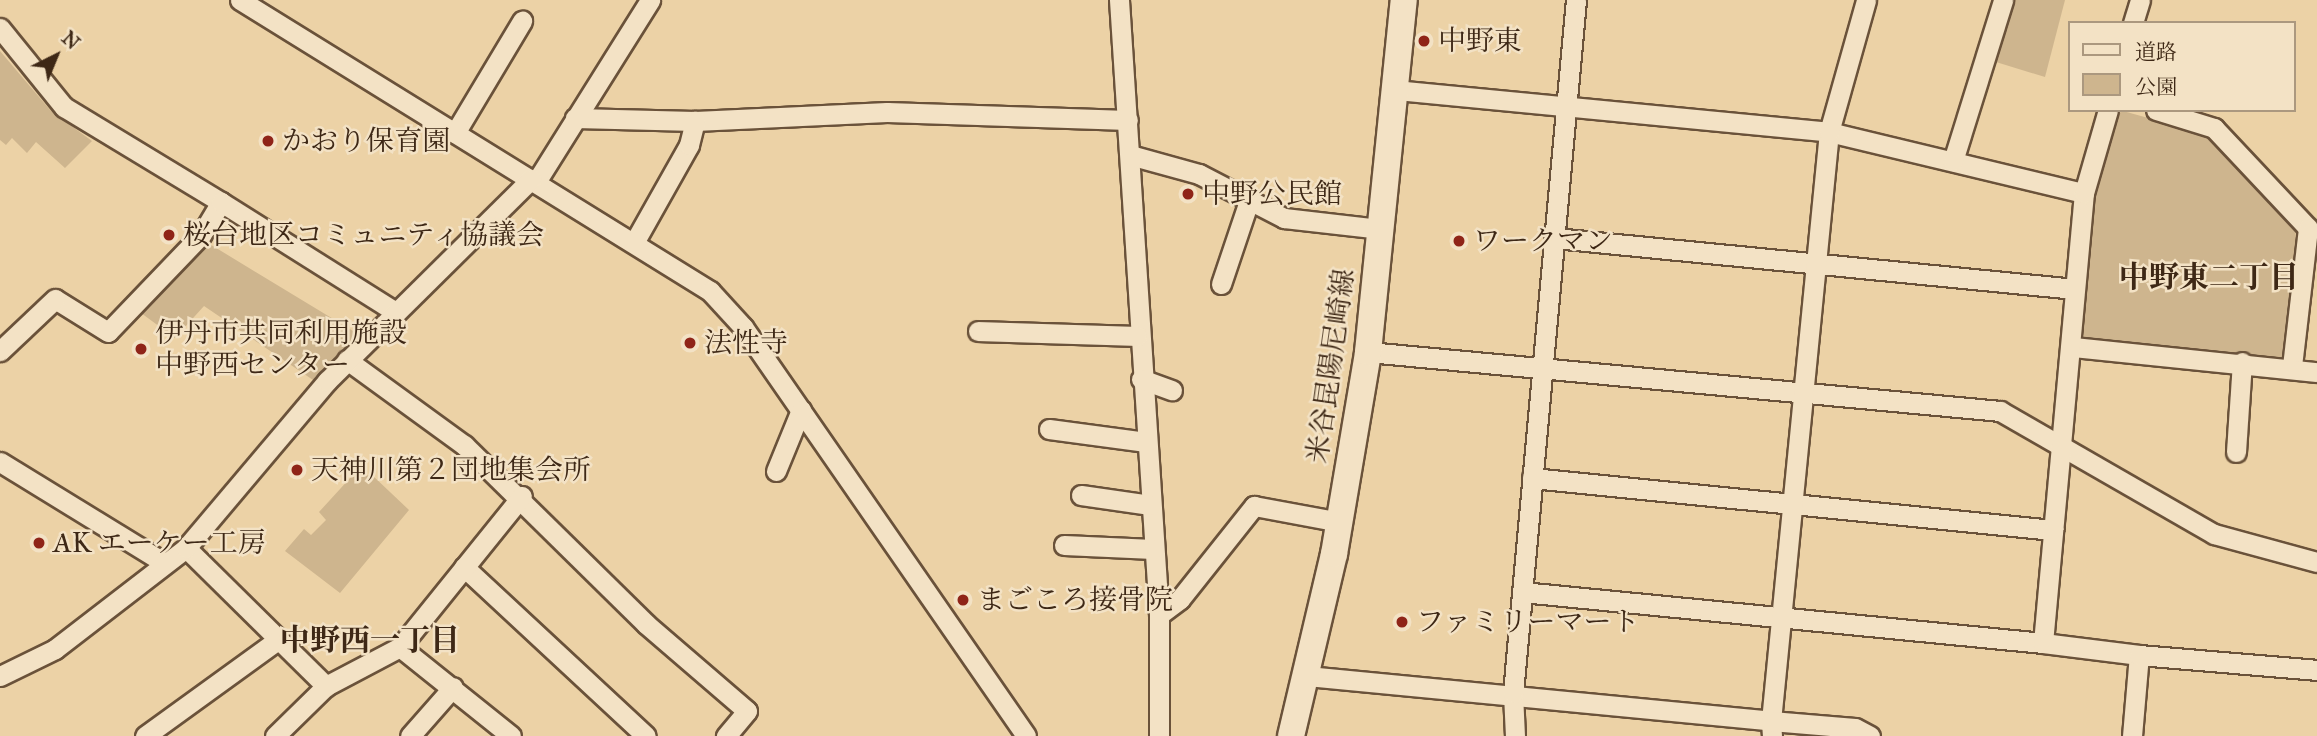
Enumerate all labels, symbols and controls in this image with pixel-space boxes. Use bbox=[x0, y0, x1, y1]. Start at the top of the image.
north arrow bbox=[21, 21, 91, 91]
legend bbox=[2068, 21, 2296, 112]
place label: 中野東 bbox=[1438, 24, 1522, 58]
text: N bbox=[57, 26, 84, 54]
marker: 中野東 bbox=[1416, 33, 1432, 49]
text: 道路 bbox=[2135, 39, 2177, 65]
text: 公園 bbox=[2135, 74, 2177, 100]
place label: かおり保育園 bbox=[282, 124, 450, 158]
marker: かおり保育園 bbox=[260, 133, 276, 149]
place label: 中野公民館 bbox=[1202, 177, 1342, 211]
marker: 中野公民館 bbox=[1180, 186, 1196, 202]
place label: 桜台地区コミュニティ協議会 bbox=[183, 218, 547, 252]
place label: ワークマン bbox=[1473, 224, 1613, 258]
marker: 桜台地区コミュニティ協議会 bbox=[161, 227, 177, 243]
marker: ワークマン bbox=[1451, 233, 1467, 249]
district label: 中野東二丁目 bbox=[2119, 259, 2299, 295]
street label: 米谷昆陽尼崎線 bbox=[1301, 267, 1361, 465]
place label: 伊丹市共同利用施設 中野西センター bbox=[155, 316, 407, 382]
place label: 法性寺 bbox=[704, 326, 788, 360]
marker: 法性寺 bbox=[682, 335, 698, 351]
marker: 伊丹市共同利用施設 中野西センター bbox=[133, 341, 149, 357]
place label: 天神川第２団地集会所 bbox=[311, 453, 591, 487]
marker: 天神川第２団地集会所 bbox=[289, 462, 305, 478]
place label: AK エーケー工房 bbox=[53, 526, 266, 560]
marker: AK エーケー工房 bbox=[31, 535, 47, 551]
place label: まごころ接骨院 bbox=[977, 583, 1173, 617]
marker: まごころ接骨院 bbox=[955, 592, 971, 608]
place label: ファミリーマート bbox=[1416, 605, 1640, 639]
marker: ファミリーマート bbox=[1394, 614, 1410, 630]
district label: 中野西一丁目 bbox=[280, 622, 460, 658]

